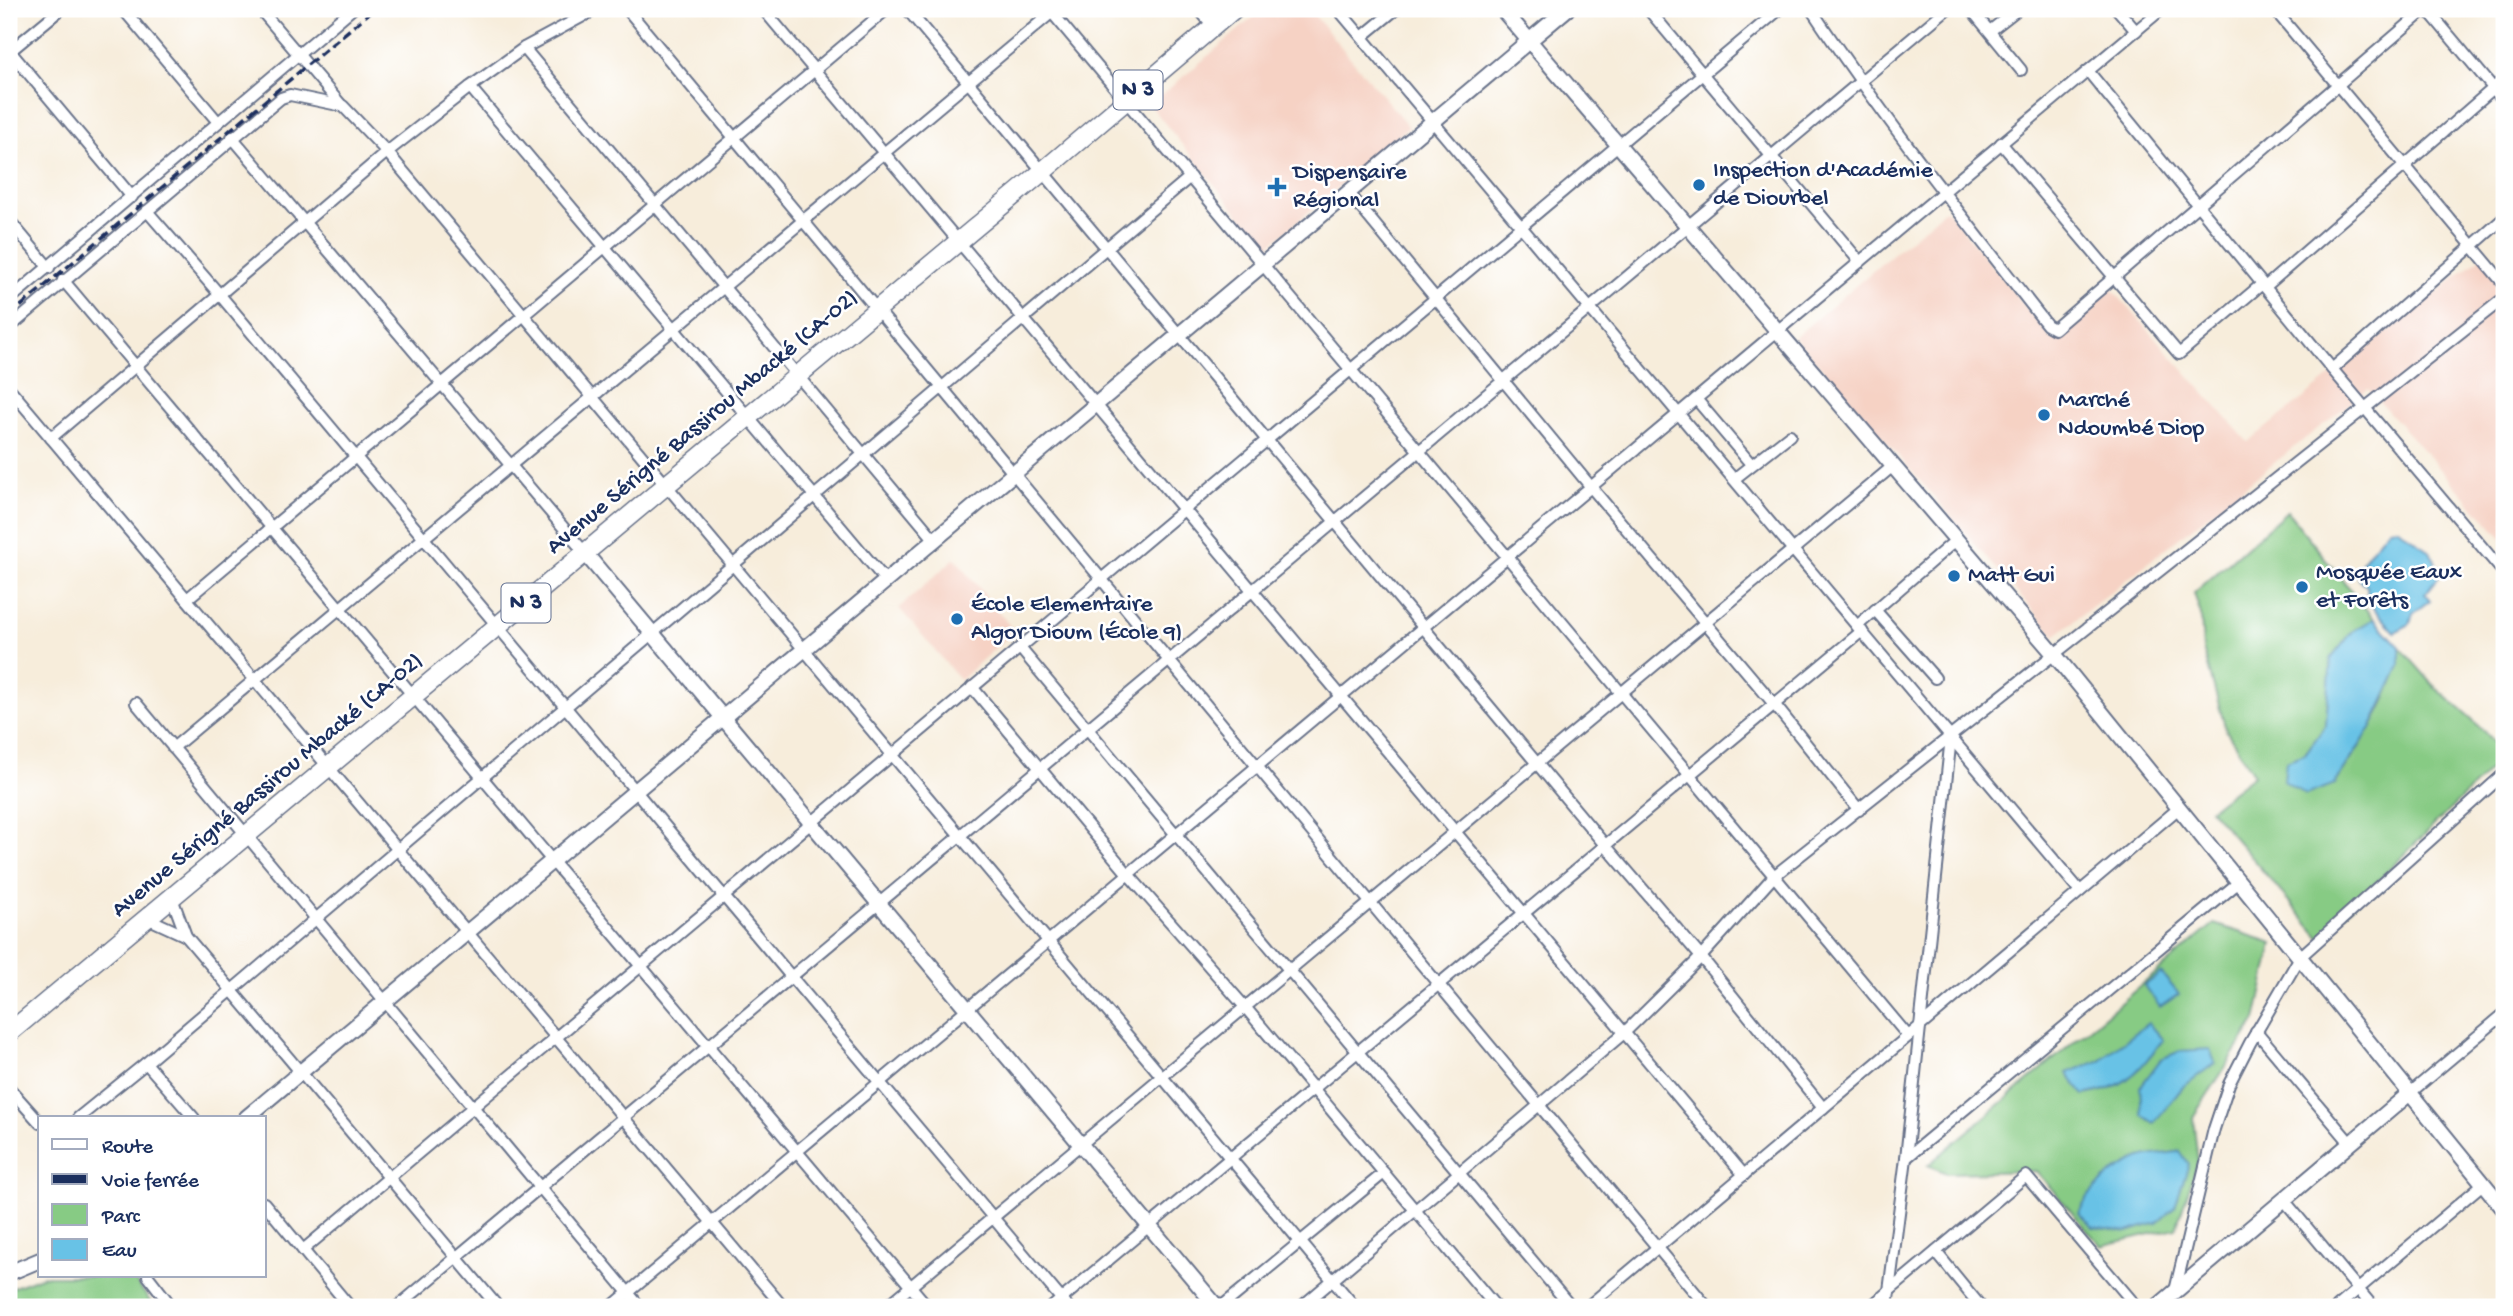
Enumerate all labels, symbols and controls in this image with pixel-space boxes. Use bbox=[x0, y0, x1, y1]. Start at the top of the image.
road number: N 3 bbox=[1114, 71, 1162, 110]
place label: Inspection d'Académie de Diourbel bbox=[1713, 157, 1933, 214]
place label: Dispensaire Régional bbox=[1291, 159, 1407, 216]
marker: Dispensaire Régional bbox=[1267, 177, 1287, 197]
marker: Inspection d'Académie de Diourbel bbox=[1691, 177, 1707, 193]
street label: Avenue Sérigné Bassirou Mbacké (CA-02) bbox=[541, 284, 865, 562]
place label: Marché Ndoumbé Diop bbox=[2058, 387, 2205, 444]
marker: Marché Ndoumbé Diop bbox=[2036, 407, 2052, 423]
place label: Mosquée Eaux et Forêts bbox=[2316, 559, 2463, 616]
place label: Matt Gui bbox=[1968, 562, 2055, 591]
marker: Matt Gui bbox=[1946, 568, 1962, 584]
marker: Mosquée Eaux et Forêts bbox=[2294, 579, 2310, 595]
road number: N 3 bbox=[502, 583, 550, 622]
place label: École Elementaire Algor Dioum (École 9) bbox=[971, 591, 1183, 648]
marker: École Elementaire Algor Dioum (École 9) bbox=[949, 611, 965, 627]
street label: Avenue Sérigné Bassirou Mbacké (CA-02) bbox=[106, 647, 430, 925]
legend bbox=[38, 1116, 266, 1278]
text: Route bbox=[102, 1136, 154, 1161]
text: Voie ferrée bbox=[101, 1170, 200, 1195]
text: Parc bbox=[101, 1206, 141, 1231]
text: Eau bbox=[102, 1240, 137, 1265]

